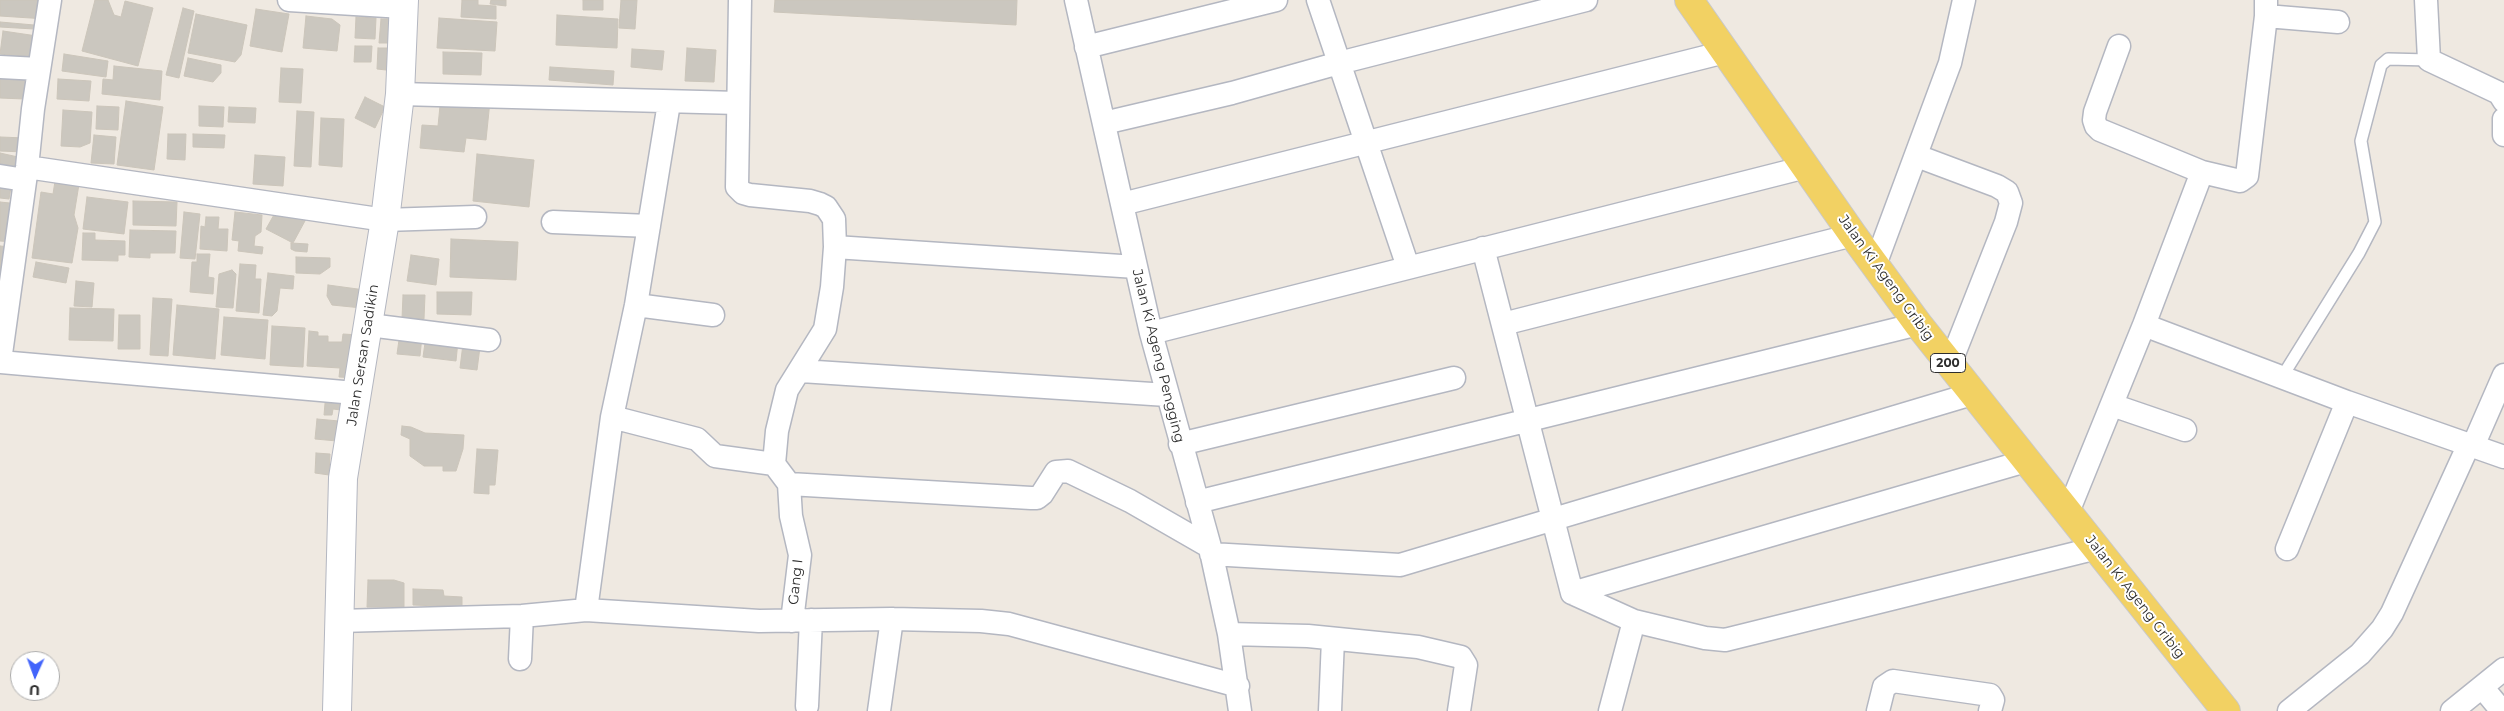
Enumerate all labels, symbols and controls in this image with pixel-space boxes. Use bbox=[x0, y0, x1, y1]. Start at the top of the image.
street label: Jalan Ki Ageng Gribig bbox=[1835, 212, 1937, 344]
street label: Jalan Ki Ageng Pengging bbox=[1128, 267, 1188, 445]
street label: Jalan Sersan Sadikin bbox=[344, 283, 382, 427]
road number: 200 bbox=[1930, 353, 1966, 372]
street label: Jalan Ki Ageng Gribig bbox=[2082, 532, 2188, 662]
street label: Gang I bbox=[785, 558, 807, 606]
north arrow bbox=[10, 651, 60, 701]
text: U bbox=[29, 681, 40, 699]

